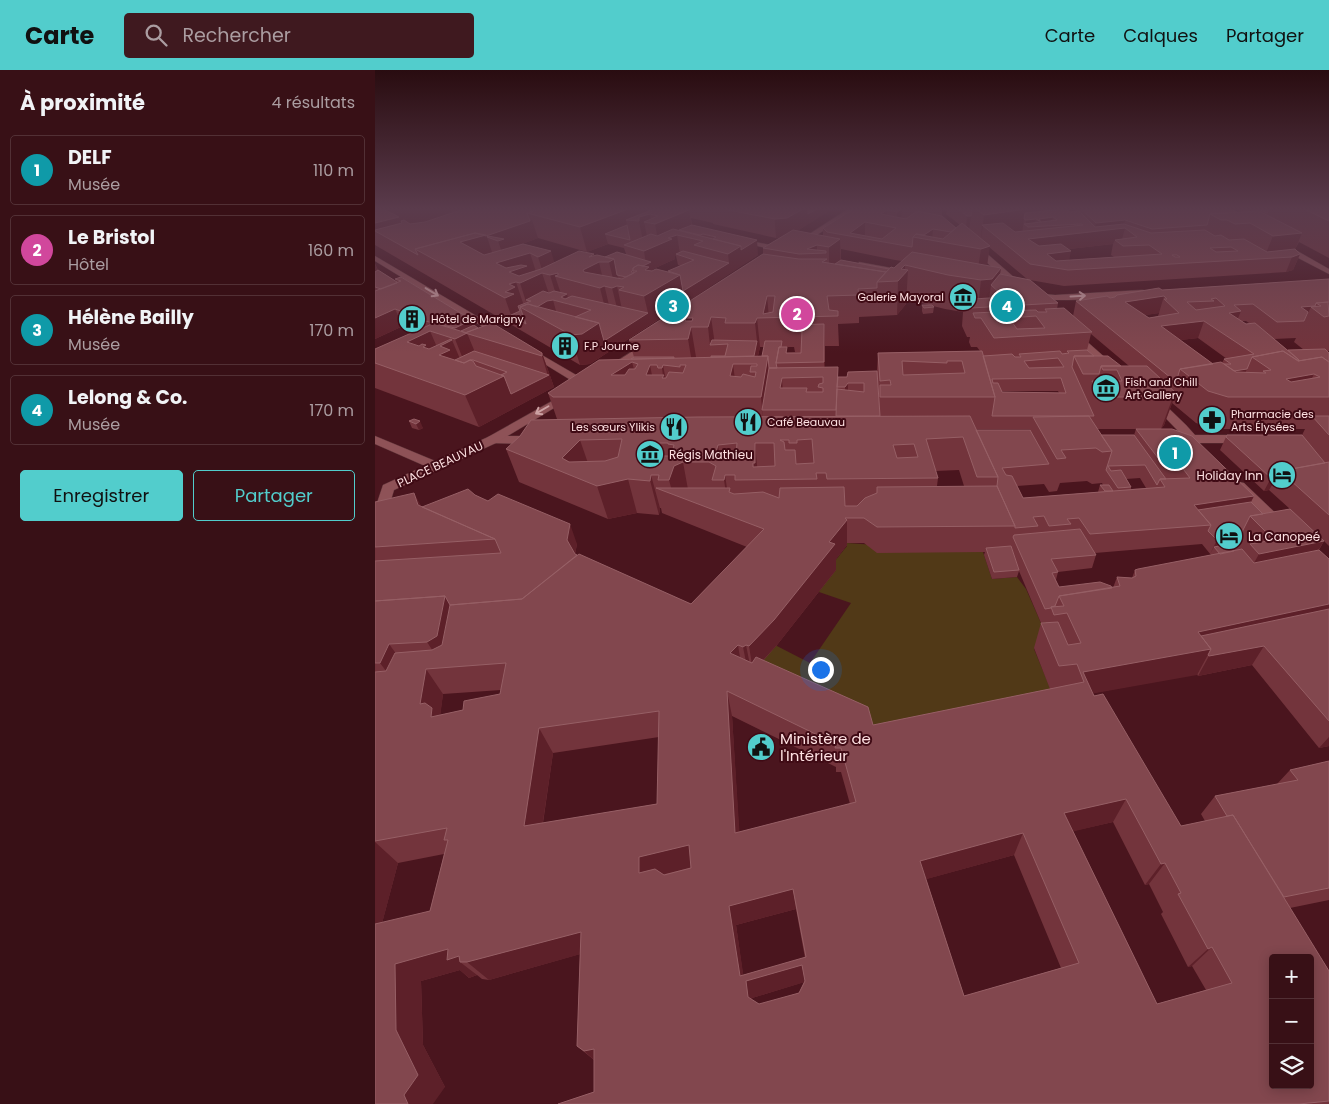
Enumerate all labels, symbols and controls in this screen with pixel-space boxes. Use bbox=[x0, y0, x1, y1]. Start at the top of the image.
search box bbox=[124, 13, 474, 58]
text: Carte bbox=[25, 19, 94, 52]
icon: search bbox=[142, 21, 170, 49]
text: Rechercher bbox=[182, 22, 291, 49]
text: Carte bbox=[1045, 23, 1095, 48]
text: Calques bbox=[1123, 23, 1198, 48]
text: Partager bbox=[1226, 23, 1304, 48]
text: À proximité bbox=[20, 88, 145, 117]
text: 4 résultats bbox=[271, 91, 355, 114]
text: DELF bbox=[68, 144, 112, 171]
text: 1 bbox=[34, 159, 40, 182]
text: 110 m bbox=[313, 159, 354, 182]
text: Musée bbox=[68, 173, 120, 196]
text: Le Bristol bbox=[68, 224, 155, 251]
text: 2 bbox=[32, 239, 42, 262]
text: 160 m bbox=[308, 239, 354, 262]
text: Hôtel bbox=[68, 253, 109, 276]
museum icon: Galerie Mayoral bbox=[948, 282, 978, 312]
pin: 3 bbox=[657, 287, 689, 325]
pin: 4 bbox=[991, 287, 1023, 325]
one-way arrow bbox=[424, 288, 438, 298]
place label: Galerie Mayoral bbox=[858, 289, 944, 305]
one-way arrow bbox=[1070, 292, 1086, 301]
pin: 2 bbox=[781, 295, 813, 333]
text: Hélène Bailly bbox=[68, 304, 194, 331]
building icon: Hôtel de Marigny bbox=[397, 304, 427, 334]
place label: Hôtel de Marigny bbox=[431, 311, 525, 327]
text: 3 bbox=[32, 319, 42, 342]
text: 170 m bbox=[309, 319, 354, 342]
building icon: F.P Journe bbox=[550, 331, 580, 361]
text: Musée bbox=[68, 333, 120, 356]
place label: F.P Journe bbox=[584, 338, 639, 354]
museum icon: Fish and Chill Art Gallery bbox=[1091, 373, 1121, 403]
place label: Fish and Chill Art Gallery bbox=[1125, 374, 1197, 403]
text: Lelong & Co. bbox=[68, 384, 187, 411]
text: 4 bbox=[32, 399, 42, 422]
text: 170 m bbox=[309, 399, 354, 422]
pharmacy icon: Pharmacie des Arts Élysées bbox=[1197, 405, 1227, 435]
one-way arrow bbox=[535, 406, 549, 416]
place label: Pharmacie des Arts Élysées bbox=[1231, 406, 1314, 435]
restaurant icon: Café Beauvau bbox=[733, 407, 763, 437]
restaurant icon: Les sœurs Ylikis bbox=[659, 412, 689, 442]
text: Musée bbox=[68, 413, 120, 436]
place label: Café Beauvau bbox=[767, 414, 845, 430]
place label: Les sœurs Ylikis bbox=[571, 419, 655, 435]
pin: 1 bbox=[1159, 434, 1191, 472]
street label: PLACE BEAUVAU bbox=[394, 437, 486, 491]
museum icon: Régis Mathieu bbox=[635, 439, 665, 469]
place label: Régis Mathieu bbox=[669, 446, 753, 463]
hotel icon: Holiday Inn bbox=[1267, 460, 1297, 490]
place label: Holiday Inn bbox=[1197, 467, 1263, 484]
button: Enregistrer bbox=[20, 470, 183, 521]
button: Partager bbox=[193, 470, 355, 521]
hotel icon: La Canopeé bbox=[1214, 521, 1244, 551]
place label: La Canopeé bbox=[1248, 528, 1320, 545]
your location bbox=[808, 657, 834, 683]
place label: Ministère de l'Intérieur bbox=[780, 728, 871, 766]
public building icon: Ministère de l'Intérieur bbox=[746, 732, 776, 762]
map controls bbox=[1269, 954, 1314, 1089]
button: + bbox=[1269, 954, 1314, 999]
button: − bbox=[1269, 999, 1314, 1044]
button: layers bbox=[1269, 1044, 1314, 1089]

